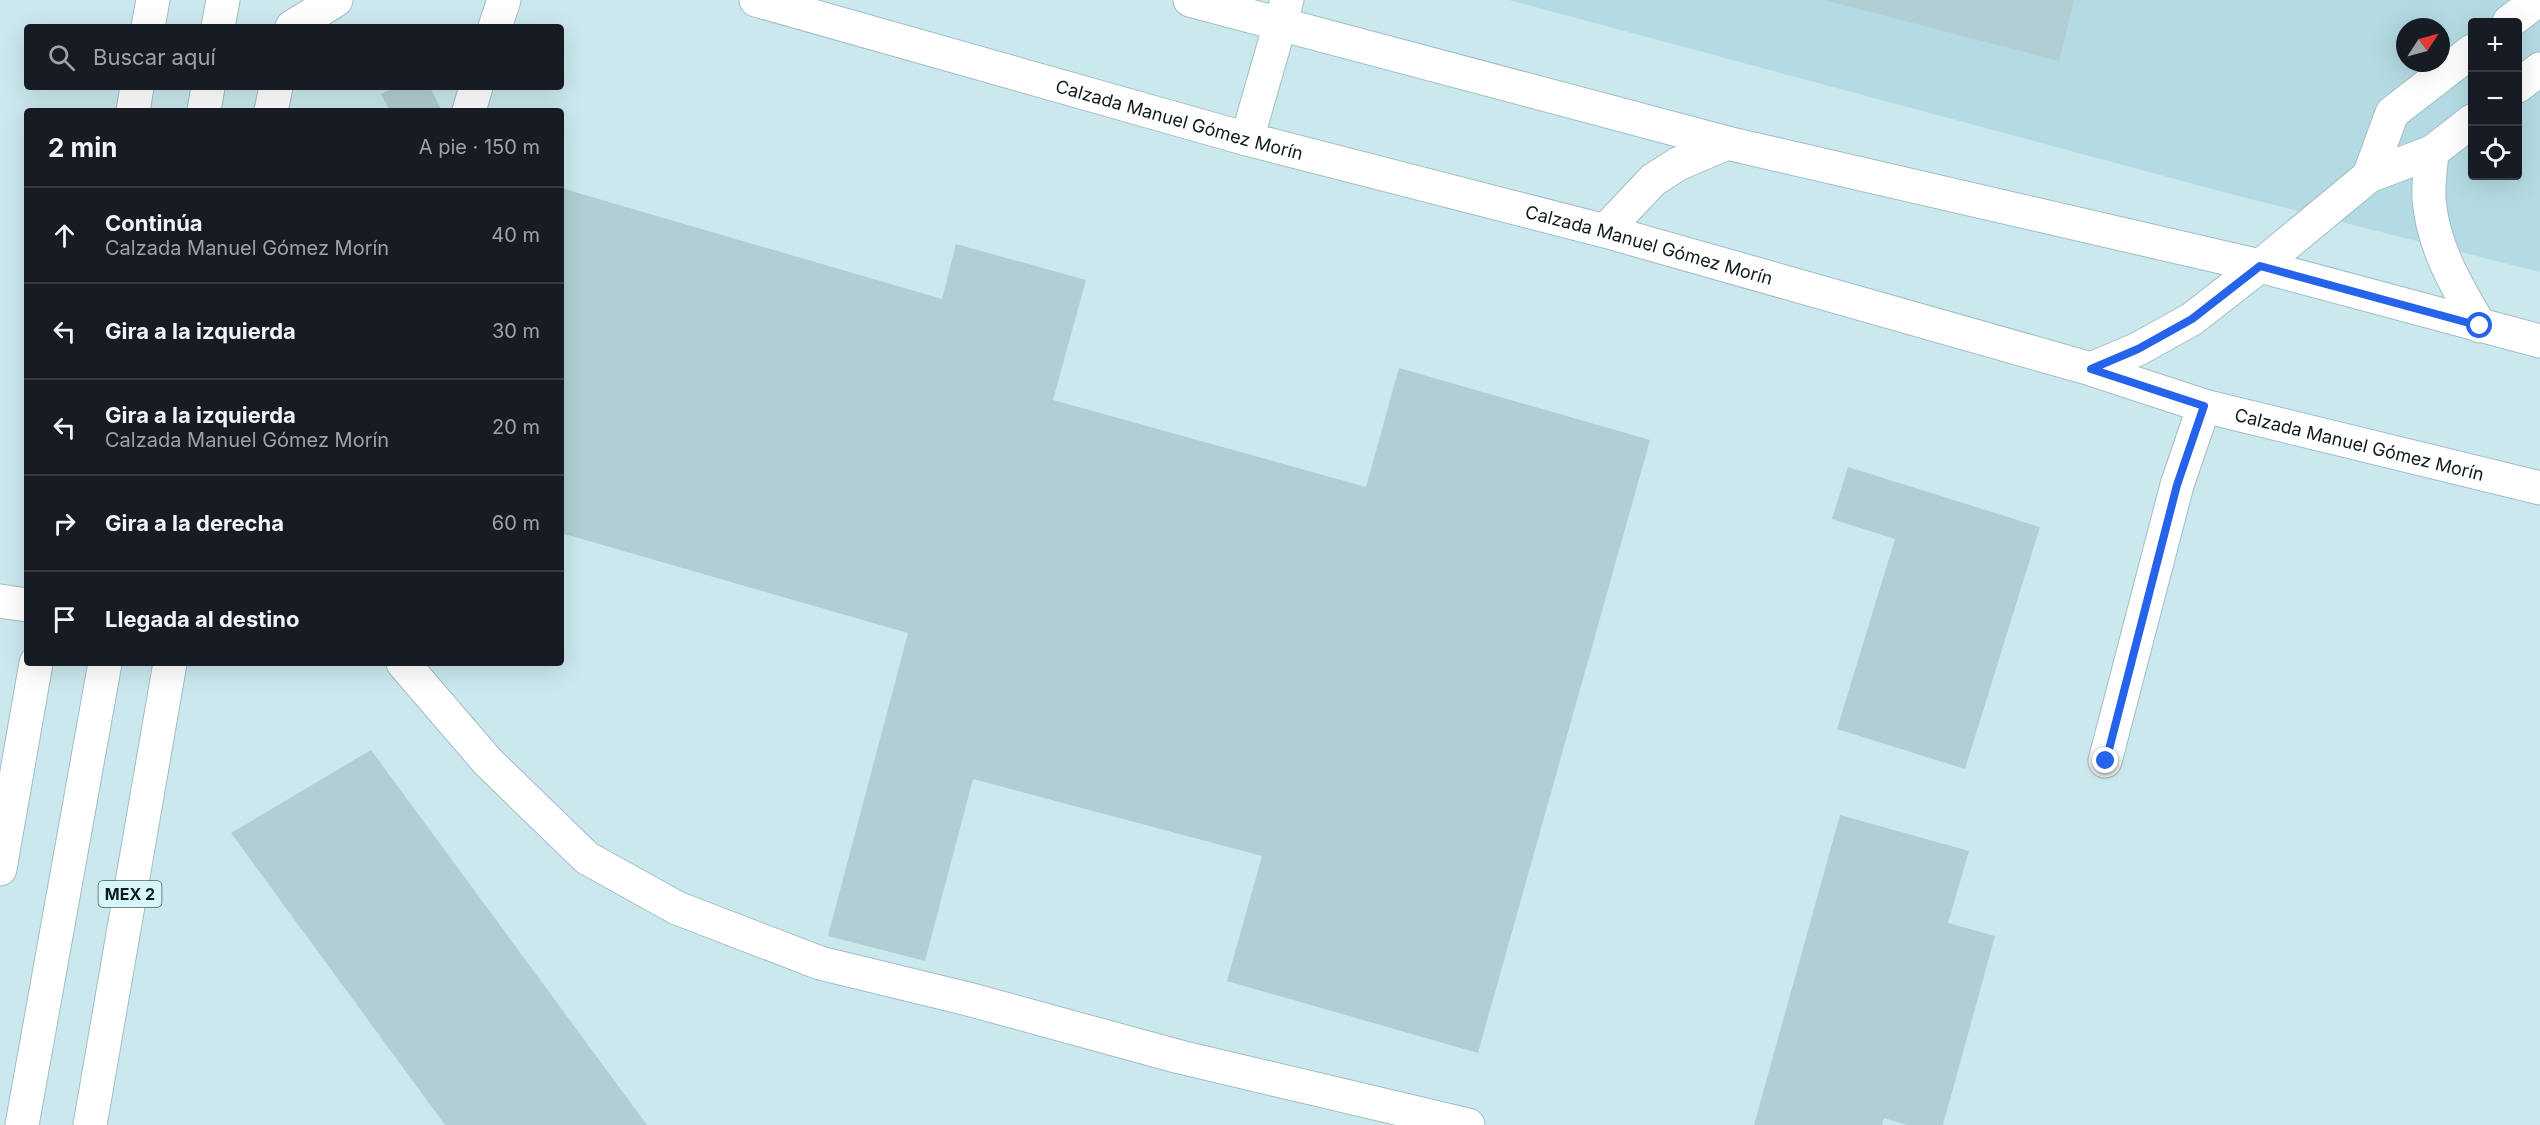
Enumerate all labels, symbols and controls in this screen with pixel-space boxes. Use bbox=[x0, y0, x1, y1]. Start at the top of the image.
north arrow bbox=[2396, 18, 2450, 72]
map controls bbox=[2468, 18, 2522, 180]
button: + bbox=[2468, 18, 2522, 72]
search box bbox=[24, 24, 564, 90]
icon: search bbox=[45, 41, 78, 74]
text: Buscar aquí bbox=[93, 44, 216, 70]
button: − bbox=[2468, 72, 2522, 126]
street label: Calzada Manuel Gómez Morín bbox=[1053, 75, 1305, 164]
button: locate bbox=[2468, 126, 2522, 180]
text: 2 min bbox=[48, 132, 118, 163]
text: A pie · 150 m bbox=[419, 135, 540, 159]
street label: Calzada Manuel Gómez Morín bbox=[1523, 200, 1775, 289]
text: Continúa bbox=[105, 210, 203, 236]
icon: ahead bbox=[48, 219, 81, 252]
text: 40 m bbox=[491, 223, 540, 247]
text: Calzada Manuel Gómez Morín bbox=[105, 236, 389, 260]
route start bbox=[2466, 312, 2492, 338]
icon: left bbox=[48, 315, 81, 348]
text: Gira a la izquierda bbox=[105, 318, 296, 344]
text: 30 m bbox=[492, 319, 540, 343]
text: Gira a la izquierda bbox=[105, 402, 296, 428]
street label: Calzada Manuel Gómez Morín bbox=[2233, 403, 2486, 484]
icon: left bbox=[48, 411, 81, 444]
text: 20 m bbox=[492, 415, 540, 439]
text: Calzada Manuel Gómez Morín bbox=[105, 428, 389, 452]
icon: right bbox=[48, 507, 81, 540]
text: Gira a la derecha bbox=[105, 510, 284, 536]
text: 60 m bbox=[492, 511, 540, 535]
icon: arrive bbox=[48, 603, 81, 636]
text: Llegada al destino bbox=[105, 606, 299, 632]
route end bbox=[2092, 747, 2118, 773]
road number: MEX 2 bbox=[98, 881, 162, 907]

